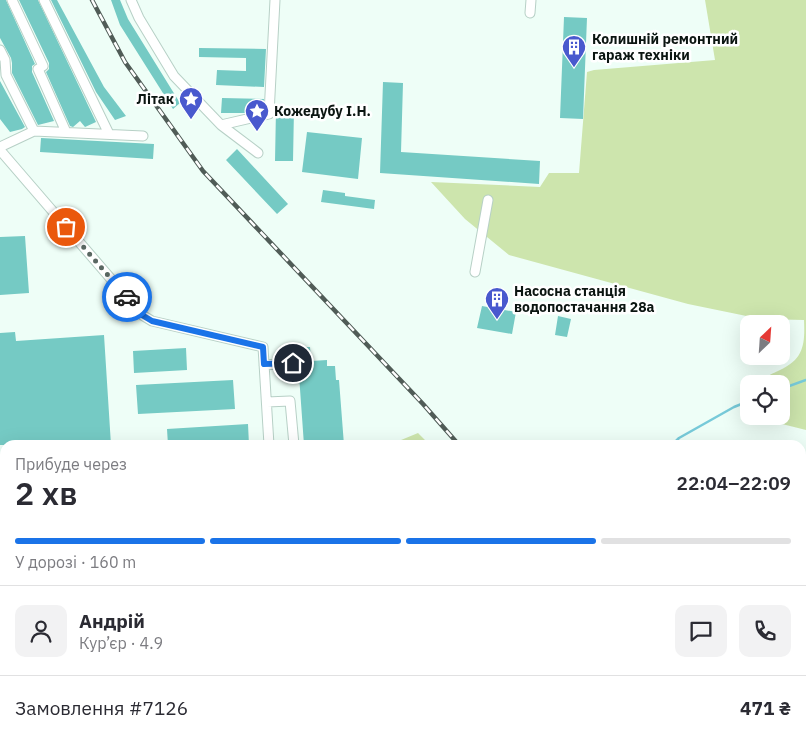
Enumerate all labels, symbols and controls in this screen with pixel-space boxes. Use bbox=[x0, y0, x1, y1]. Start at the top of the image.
place label: Колишній ремонтний гараж техніки bbox=[592, 30, 738, 64]
building icon: Колишній ремонтний гараж техніки bbox=[561, 34, 587, 68]
place icon: Літак bbox=[178, 86, 204, 120]
place label: Літак bbox=[137, 90, 174, 108]
place icon: Кожедубу І.Н. bbox=[244, 98, 270, 132]
place label: Кожедубу І.Н. bbox=[274, 102, 371, 120]
pin bbox=[45, 206, 87, 248]
icon: bag bbox=[52, 213, 80, 241]
courier bbox=[102, 272, 152, 322]
place label: Насосна станція водопостачання 28а bbox=[514, 282, 655, 316]
icon: car bbox=[113, 283, 141, 311]
building icon: Насосна станція водопостачання 28а bbox=[484, 286, 510, 320]
north arrow bbox=[740, 315, 790, 365]
map controls bbox=[740, 315, 790, 425]
pin bbox=[272, 342, 314, 384]
icon: home bbox=[279, 349, 307, 377]
button: locate bbox=[740, 375, 790, 425]
text: Прибуде через bbox=[15, 454, 127, 474]
text: 22:04–22:09 bbox=[677, 471, 791, 495]
text: 2 хв bbox=[15, 472, 77, 514]
text: У дорозі · 160 m bbox=[15, 552, 136, 572]
button: person bbox=[15, 605, 67, 657]
button: chat bbox=[675, 605, 727, 657]
button: phone bbox=[739, 605, 791, 657]
text: Андрій bbox=[79, 609, 145, 633]
text: Кур’єр · 4.9 bbox=[79, 633, 163, 653]
text: Замовлення #7126 bbox=[15, 696, 188, 720]
text: 471 ₴ bbox=[740, 696, 791, 720]

